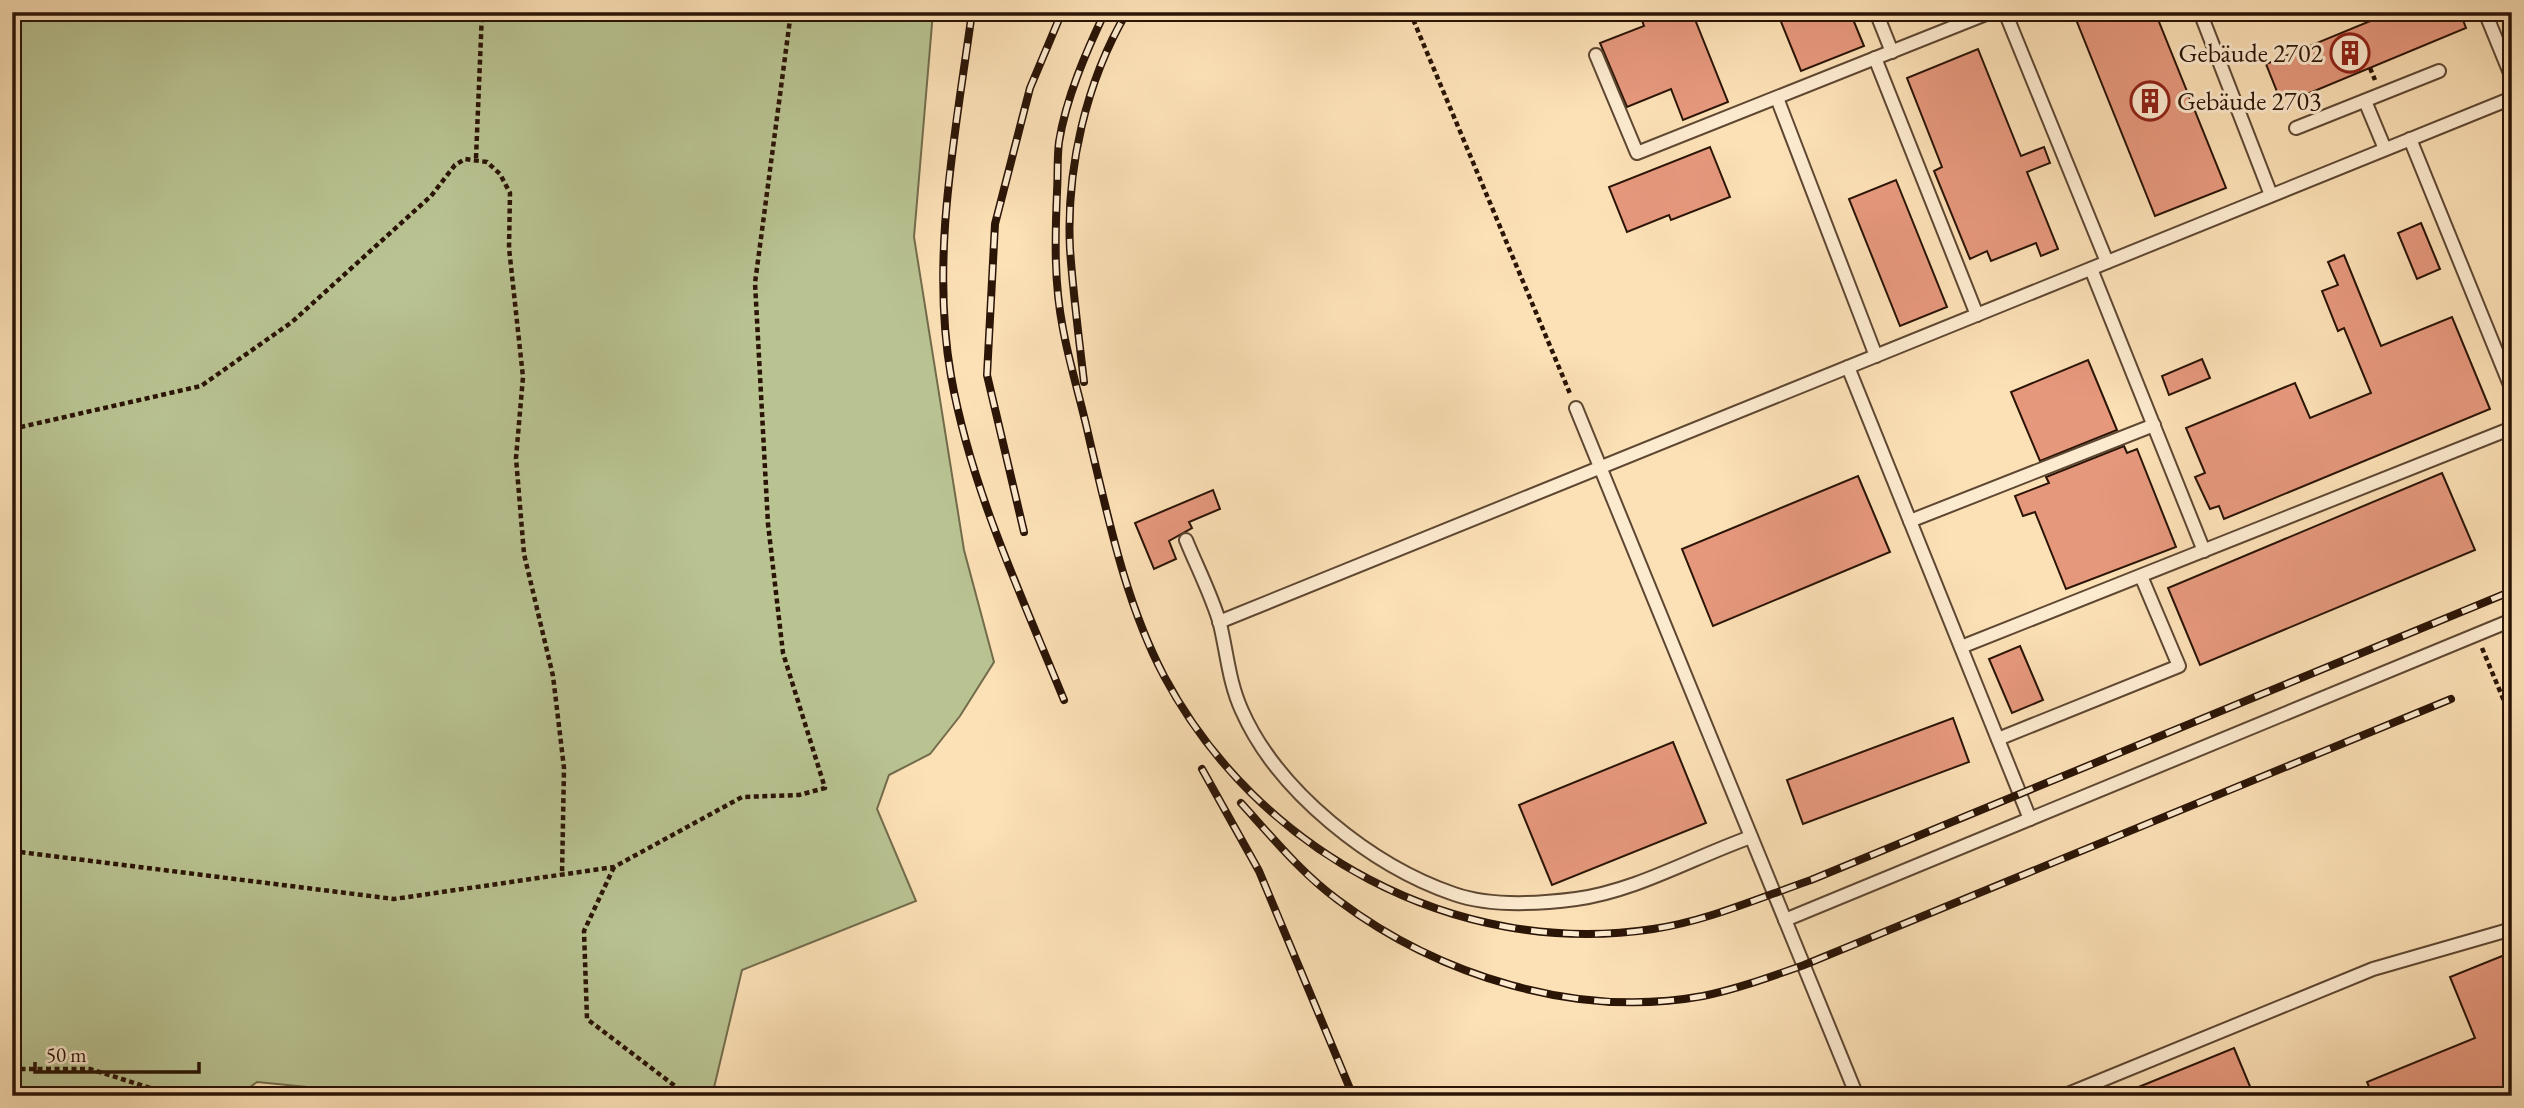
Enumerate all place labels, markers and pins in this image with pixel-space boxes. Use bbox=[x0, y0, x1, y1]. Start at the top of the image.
building icon: Gebäude 2702 bbox=[2329, 32, 2371, 74]
place label: Gebäude 2702 bbox=[2179, 36, 2324, 70]
building icon: Gebäude 2703 bbox=[2129, 80, 2171, 122]
place label: Gebäude 2703 bbox=[2177, 84, 2321, 118]

